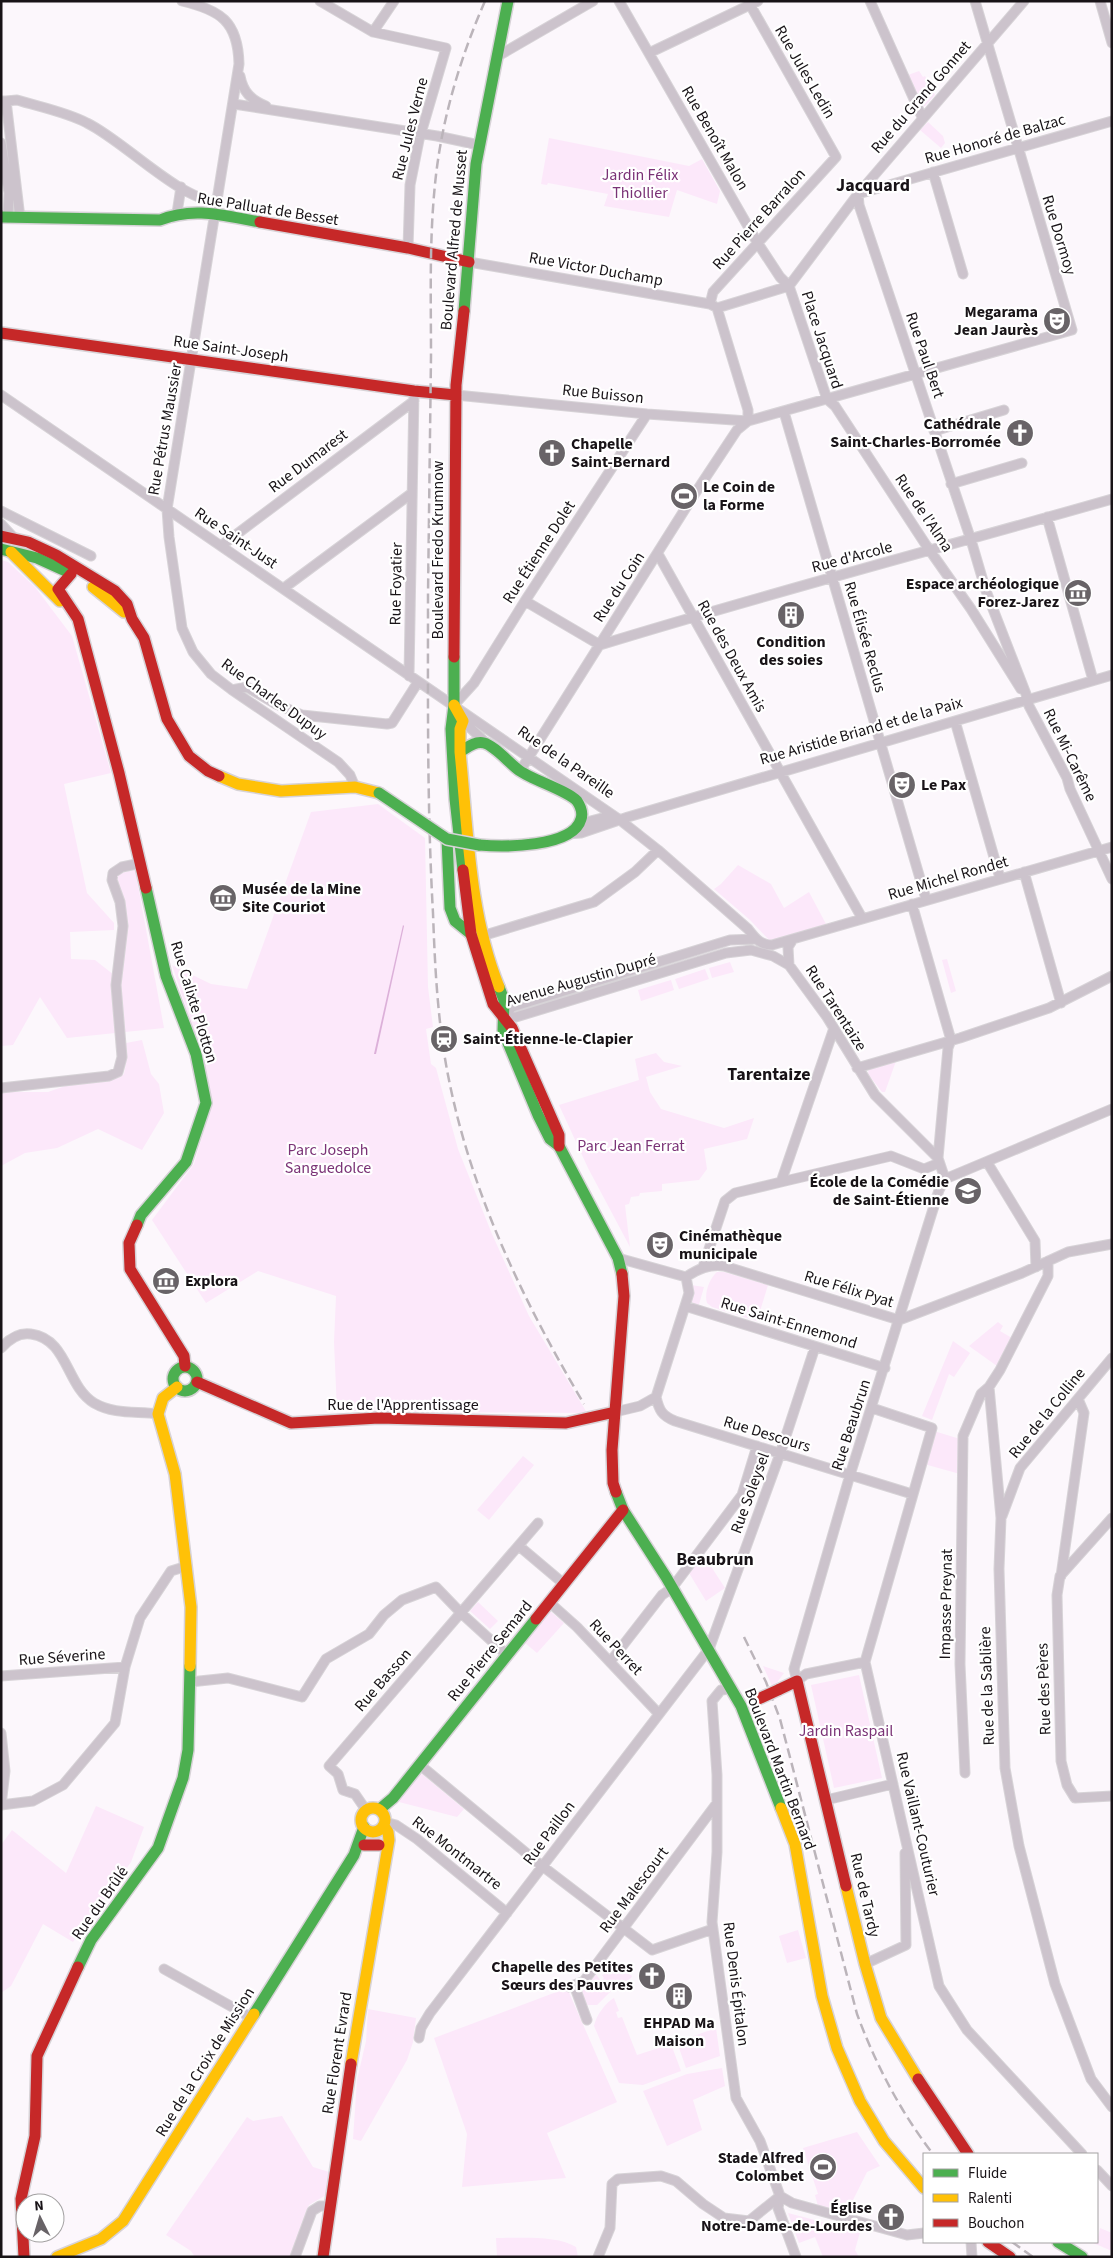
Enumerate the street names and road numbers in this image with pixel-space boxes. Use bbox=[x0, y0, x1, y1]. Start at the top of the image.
street label: Rue Jules Ledin bbox=[769, 21, 841, 123]
street label: Rue du Grand Gonnet bbox=[866, 35, 977, 158]
street label: Rue Jules Verne bbox=[387, 75, 433, 183]
street label: Rue Benoît Malon bbox=[676, 82, 754, 194]
street label: Rue Honoré de Balzac bbox=[922, 108, 1068, 170]
street label: Boulevard Alfred de Musset bbox=[435, 148, 473, 331]
street label: Rue Pierre Barralon bbox=[707, 163, 811, 275]
street label: Rue Palluat de Besset bbox=[196, 187, 341, 231]
street label: Rue Dormoy bbox=[1036, 192, 1082, 278]
street label: Rue Victor Duchamp bbox=[527, 246, 665, 292]
street label: Place Jacquard bbox=[796, 288, 848, 392]
street label: Rue Paul Bert bbox=[900, 309, 950, 402]
street label: Rue Saint-Joseph bbox=[172, 330, 290, 368]
street label: Rue Pétrus Maussier bbox=[143, 361, 188, 497]
street label: Rue Buisson bbox=[561, 379, 645, 409]
street label: Rue Dumarest bbox=[264, 424, 353, 498]
street label: Boulevard Fredo Krumnow bbox=[427, 460, 449, 639]
street label: Rue de l'Alma bbox=[890, 469, 958, 557]
street label: Rue Étienne Dolet bbox=[497, 496, 581, 608]
street label: Rue Saint-Just bbox=[190, 502, 282, 574]
street label: Rue d'Arcole bbox=[809, 536, 895, 578]
street label: Rue Foyatier bbox=[384, 542, 408, 626]
street label: Rue du Coin bbox=[588, 547, 650, 627]
street label: Rue Élisée Reclus bbox=[839, 579, 891, 696]
street label: Rue des Deux Amis bbox=[692, 596, 772, 716]
street label: Rue Charles Dupuy bbox=[217, 653, 332, 745]
street label: Rue Aristide Briand et de la Paix bbox=[757, 691, 965, 771]
street label: Rue Mi-Carême bbox=[1038, 705, 1102, 805]
street label: Rue de la Pareille bbox=[513, 720, 619, 804]
street label: Rue Michel Rondet bbox=[885, 850, 1011, 906]
street label: Rue Calixte Plotton bbox=[165, 938, 223, 1066]
street label: Avenue Augustin Dupré bbox=[503, 948, 659, 1012]
street label: Rue Tarentaize bbox=[800, 961, 872, 1055]
street label: Rue Félix Pyat bbox=[802, 1265, 897, 1313]
street label: Rue Saint-Ennemond bbox=[718, 1292, 860, 1354]
street label: Rue de la Colline bbox=[1004, 1363, 1090, 1463]
street label: Rue Beaubrun bbox=[826, 1377, 876, 1473]
street label: Rue de l'Apprentissage bbox=[327, 1394, 479, 1416]
street label: Rue Descours bbox=[721, 1410, 814, 1458]
street label: Rue Soleysel bbox=[725, 1450, 775, 1536]
street label: Impasse Preynat bbox=[934, 1548, 958, 1660]
street label: Rue Pierre Semard bbox=[442, 1596, 538, 1706]
street label: Rue Perret bbox=[584, 1614, 648, 1680]
street label: Rue de la Sablière bbox=[974, 1626, 1000, 1746]
street label: Rue des Pères bbox=[1031, 1642, 1057, 1736]
street label: Rue Séverine bbox=[18, 1643, 106, 1671]
street label: Rue Basson bbox=[349, 1644, 417, 1716]
street label: Boulevard Martin Bernard bbox=[739, 1685, 821, 1853]
street label: Rue Vaillant-Couturier bbox=[891, 1750, 945, 1899]
street label: Rue Paillon bbox=[518, 1796, 580, 1870]
street label: Rue Montmartre bbox=[407, 1811, 507, 1895]
street label: Rue Malescourt bbox=[594, 1842, 674, 1938]
street label: Rue de Tardy bbox=[845, 1851, 886, 1940]
street label: Rue du Brûlé bbox=[66, 1862, 134, 1944]
street label: Rue Denis Épitalon bbox=[717, 1921, 755, 2047]
street label: Rue de la Croix de Mission bbox=[150, 1983, 260, 2141]
street label: Rue Florent Evrard bbox=[316, 1990, 358, 2116]

